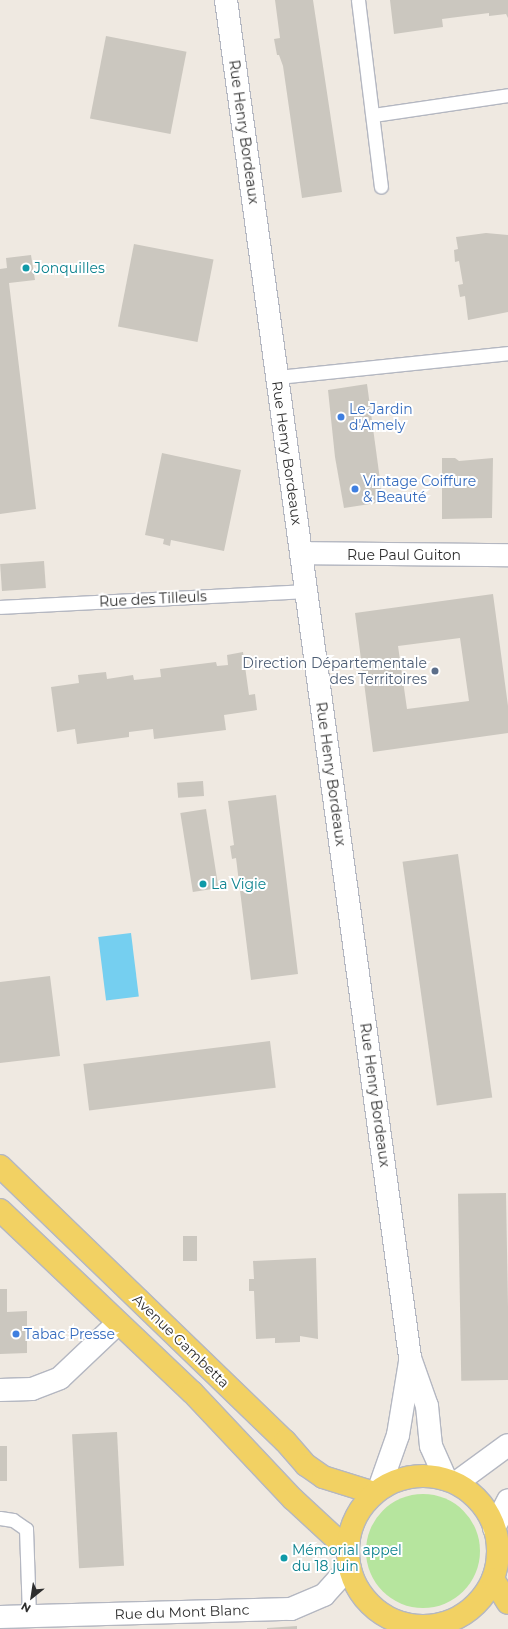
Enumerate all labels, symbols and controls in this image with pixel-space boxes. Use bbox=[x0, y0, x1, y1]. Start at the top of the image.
street label: Rue Henry Bordeaux bbox=[226, 59, 262, 205]
place label: Jonquilles bbox=[34, 260, 105, 276]
marker: Jonquilles bbox=[21, 263, 31, 273]
street label: Rue Henry Bordeaux bbox=[269, 380, 305, 526]
place label: Le Jardin d'Amely bbox=[349, 401, 413, 434]
marker: Le Jardin d'Amely bbox=[336, 412, 346, 422]
place label: Vintage Coiffure & Beauté bbox=[363, 473, 476, 506]
marker: Vintage Coiffure & Beauté bbox=[350, 484, 360, 494]
street label: Rue Paul Guiton bbox=[347, 547, 461, 563]
street label: Rue des Tilleuls bbox=[99, 588, 207, 610]
place label: Direction Départementale des Territoires bbox=[242, 655, 427, 688]
marker: Direction Départementale des Territoires bbox=[430, 666, 440, 676]
street label: Rue Henry Bordeaux bbox=[313, 701, 349, 847]
place label: La Vigie bbox=[211, 876, 266, 892]
marker: La Vigie bbox=[198, 879, 208, 889]
street label: Rue Henry Bordeaux bbox=[357, 1022, 393, 1168]
street label: Avenue Gambetta bbox=[129, 1291, 233, 1391]
place label: Tabac Presse bbox=[24, 1326, 115, 1342]
marker: Tabac Presse bbox=[11, 1329, 21, 1339]
place label: Mémorial appel du 18 juin bbox=[292, 1542, 402, 1574]
marker: Mémorial appel du 18 juin bbox=[279, 1553, 289, 1563]
north arrow bbox=[12, 1577, 52, 1617]
text: N bbox=[19, 1599, 33, 1616]
street label: Rue du Mont Blanc bbox=[114, 1601, 250, 1623]

